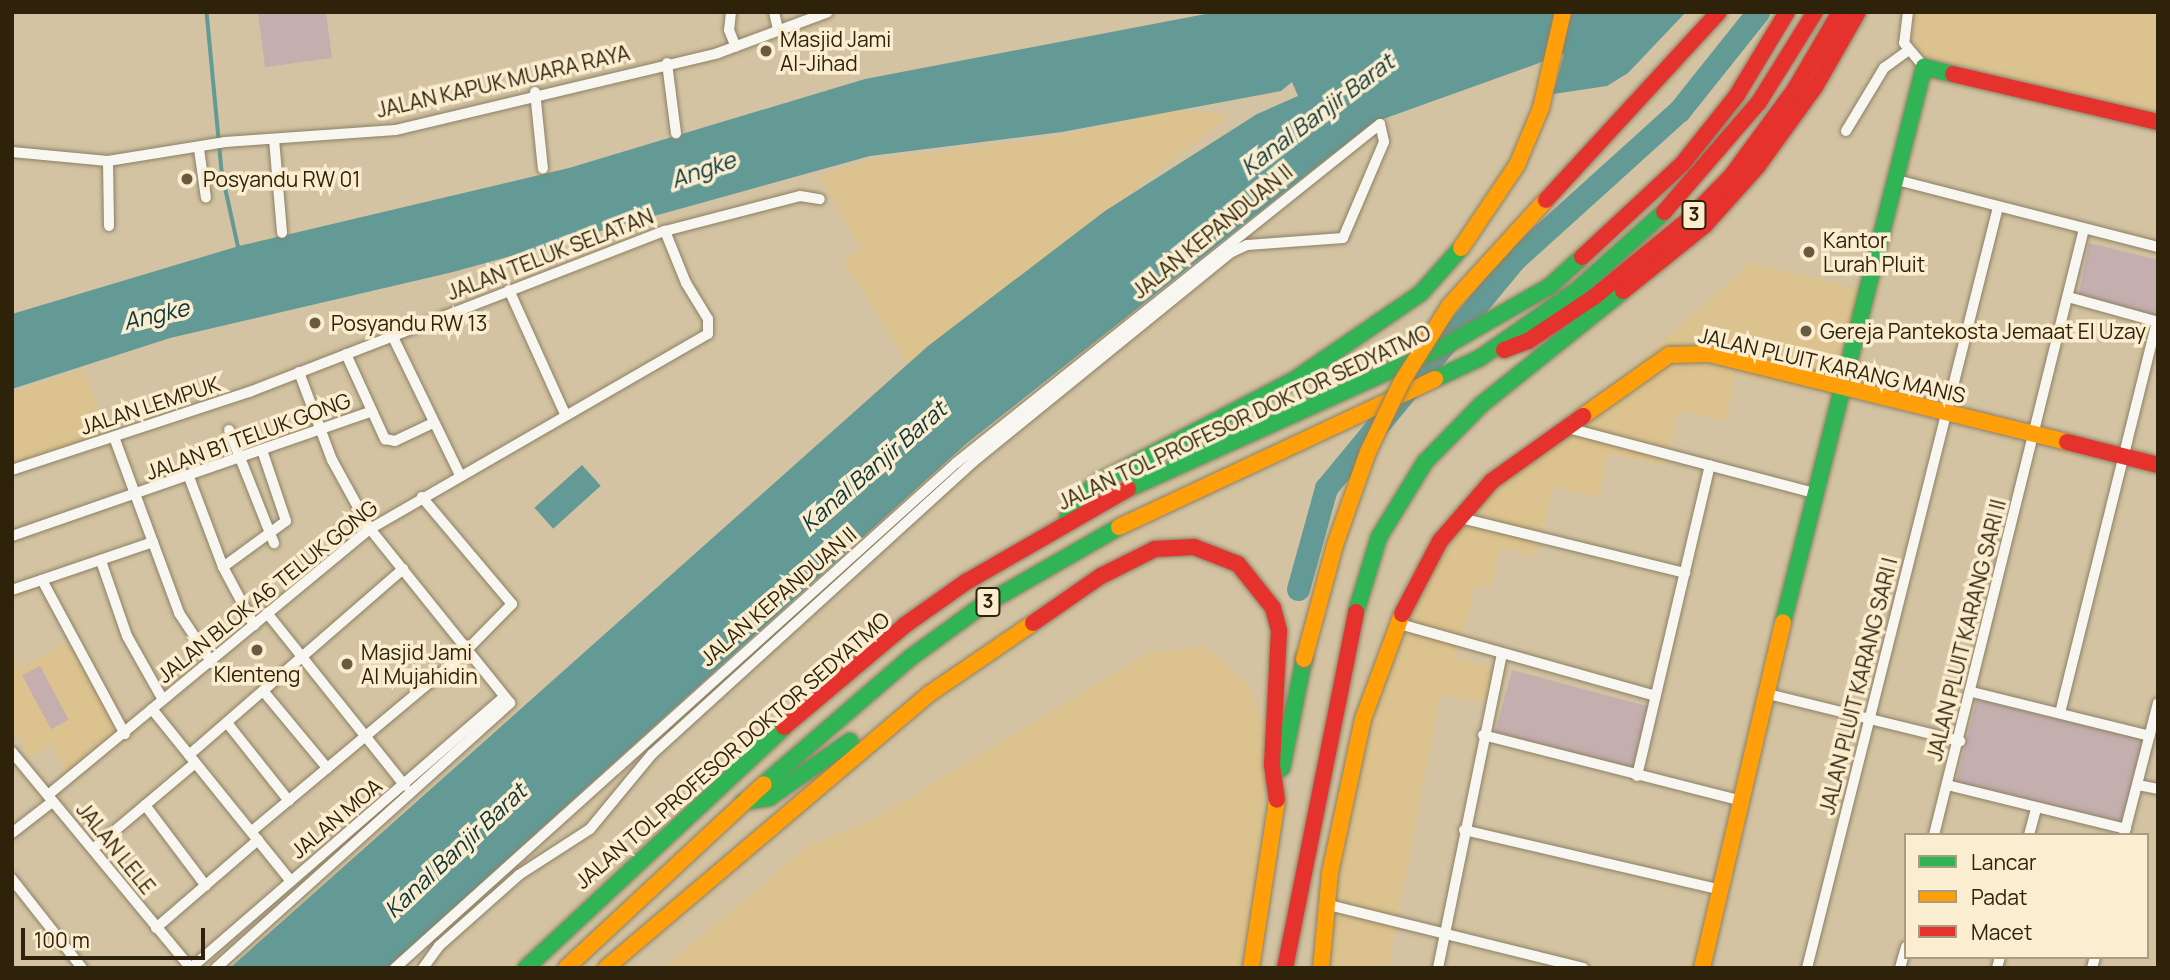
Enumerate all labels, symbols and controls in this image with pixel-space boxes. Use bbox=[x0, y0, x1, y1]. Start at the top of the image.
place label: Masjid Jami Al-Jihad bbox=[780, 26, 891, 76]
street label: JALAN KAPUK MUARA RAYA bbox=[374, 40, 632, 122]
marker: Masjid Jami Al-Jihad bbox=[758, 43, 774, 59]
water label: Kanal Banjir Barat bbox=[1235, 48, 1399, 180]
water label: Angke bbox=[667, 145, 739, 193]
street label: JALAN KEPANDUAN II bbox=[1127, 159, 1297, 303]
place label: Posyandu RW 01 bbox=[203, 166, 360, 192]
marker: Posyandu RW 01 bbox=[177, 169, 197, 189]
road number: 3 bbox=[1680, 200, 1708, 230]
street label: JALAN TELUK SELATAN bbox=[443, 203, 657, 305]
place label: Kantor Lurah Pluit bbox=[1823, 227, 1925, 277]
marker: Kantor Lurah Pluit bbox=[1801, 244, 1817, 260]
water label: Angke bbox=[121, 293, 191, 335]
place label: Posyandu RW 13 bbox=[331, 310, 487, 336]
marker: Posyandu RW 13 bbox=[305, 313, 325, 333]
place label: Gereja Pantekosta Jemaat El Uzay bbox=[1820, 318, 2146, 344]
street label: JALAN TOL PROFESOR DOKTOR SEDYATMO bbox=[1053, 319, 1435, 515]
street label: JALAN PLUIT KARANG MANIS bbox=[1696, 322, 1968, 408]
marker: Gereja Pantekosta Jemaat El Uzay bbox=[1798, 323, 1814, 339]
street label: JALAN LEMPUK bbox=[77, 371, 223, 439]
street label: JALAN B1 TELUK GONG bbox=[142, 387, 354, 485]
water label: Kanal Banjir Barat bbox=[794, 395, 952, 537]
street label: JALAN BLOK A6 TELUK GONG bbox=[152, 494, 382, 688]
street label: JALAN PLUIT KARANG SARI II bbox=[1921, 496, 2011, 764]
street label: JALAN KEPANDUAN II bbox=[695, 521, 861, 671]
street label: JALAN PLUIT KARANG SARI I bbox=[1814, 555, 1902, 817]
road number: 3 bbox=[974, 586, 1002, 618]
street label: JALAN TOL PROFESOR DOKTOR SEDYATMO bbox=[569, 606, 895, 894]
place label: Masjid Jami Al Mujahidin bbox=[361, 639, 478, 689]
marker: Klenteng bbox=[249, 642, 265, 658]
marker: Masjid Jami Al Mujahidin bbox=[339, 656, 355, 672]
place label: Klenteng bbox=[214, 661, 300, 687]
street label: JALAN MOA bbox=[285, 773, 387, 863]
water label: Kanal Banjir Barat bbox=[378, 777, 532, 923]
street label: JALAN LELE bbox=[71, 797, 161, 899]
legend bbox=[1904, 833, 2149, 959]
text: Lancar bbox=[1971, 848, 2037, 876]
text: Padat bbox=[1971, 883, 2027, 911]
scale bar bbox=[24, 914, 208, 958]
text: Macet bbox=[1971, 918, 2032, 946]
text: 100 m bbox=[34, 926, 90, 954]

